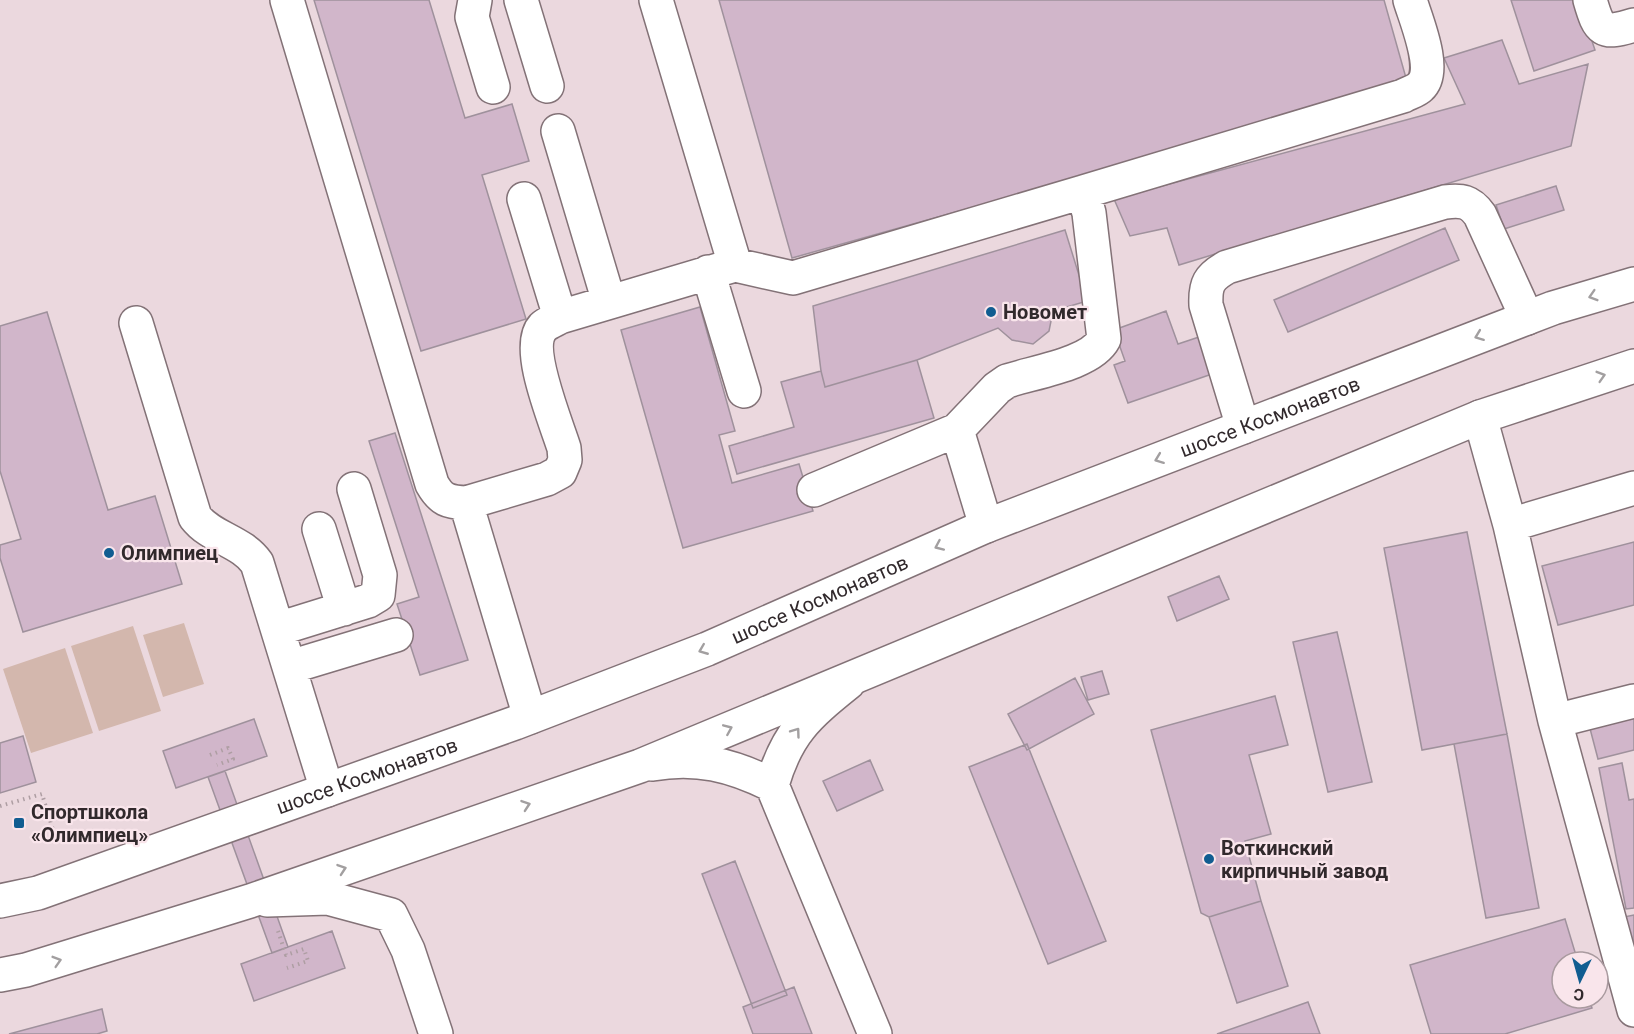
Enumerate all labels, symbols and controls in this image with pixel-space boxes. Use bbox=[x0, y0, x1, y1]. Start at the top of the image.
one-way arrow bbox=[1588, 289, 1599, 301]
place label: Новомет bbox=[1003, 300, 1087, 324]
marker: Новомет bbox=[984, 305, 998, 319]
one-way arrow bbox=[1474, 329, 1484, 342]
street label: шоссе Космонавтов bbox=[1177, 371, 1363, 462]
one-way arrow bbox=[1595, 371, 1606, 383]
one-way arrow bbox=[1154, 452, 1165, 464]
one-way arrow bbox=[934, 539, 945, 551]
place label: Олимпиец bbox=[121, 541, 218, 565]
marker: Олимпиец bbox=[102, 546, 116, 560]
street label: шоссе Космонавтов bbox=[727, 550, 912, 649]
one-way arrow bbox=[698, 643, 709, 655]
one-way arrow bbox=[722, 724, 733, 736]
one-way arrow bbox=[789, 728, 800, 739]
street label: шоссе Космонавтов bbox=[273, 732, 461, 819]
place label: Спортшкола «Олимпиец» bbox=[31, 800, 148, 847]
one-way arrow bbox=[521, 800, 531, 813]
marker: Спортшкола «Олимпиец» bbox=[12, 816, 26, 830]
place label: Воткинский кирпичный завод bbox=[1221, 836, 1389, 883]
marker: Воткинский кирпичный завод bbox=[1202, 852, 1216, 866]
one-way arrow bbox=[336, 864, 347, 877]
north arrow bbox=[1550, 950, 1610, 1010]
one-way arrow bbox=[51, 955, 61, 968]
text: С bbox=[1573, 985, 1585, 1004]

